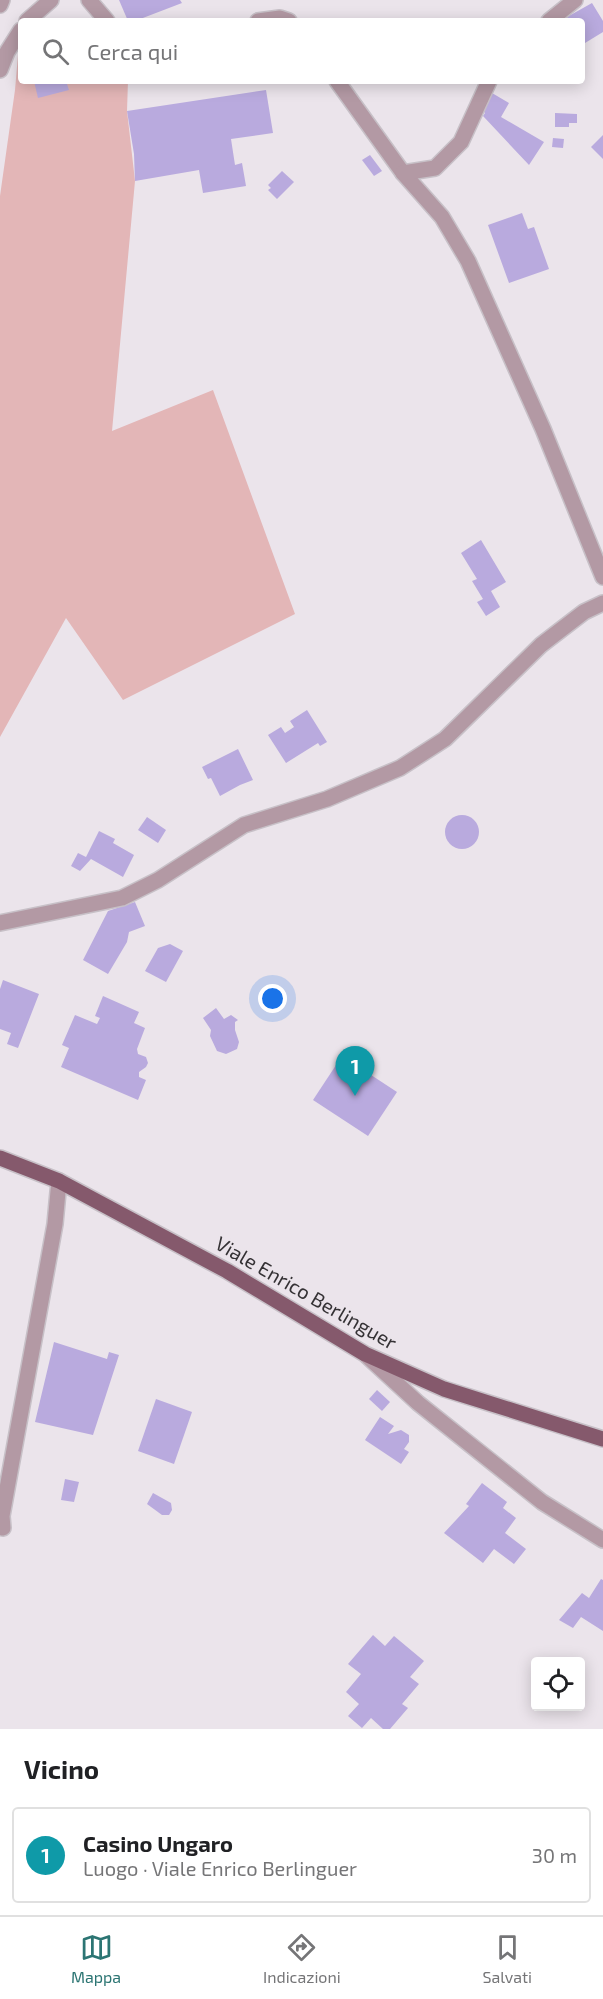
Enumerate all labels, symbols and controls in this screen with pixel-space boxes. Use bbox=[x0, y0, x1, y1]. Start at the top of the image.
search box bbox=[18, 18, 585, 84]
icon: search bbox=[39, 35, 72, 68]
text: Cerca qui bbox=[87, 38, 178, 64]
your location bbox=[258, 984, 287, 1013]
pin: 1 bbox=[336, 1046, 374, 1096]
street label: Viale Enrico Berlinguer bbox=[212, 1230, 401, 1354]
map controls bbox=[531, 1657, 585, 1711]
button: locate bbox=[531, 1657, 585, 1711]
text: Vicino bbox=[24, 1753, 99, 1784]
text: Casino Ungaro bbox=[83, 1830, 233, 1856]
text: 1 bbox=[41, 1843, 50, 1867]
text: 30 m bbox=[532, 1843, 577, 1867]
text: Luogo · Viale Enrico Berlinguer bbox=[83, 1856, 357, 1880]
tab: Mappa bbox=[71, 1931, 121, 1986]
tab: Indicazioni bbox=[263, 1931, 341, 1986]
tab: Salvati bbox=[483, 1931, 532, 1986]

